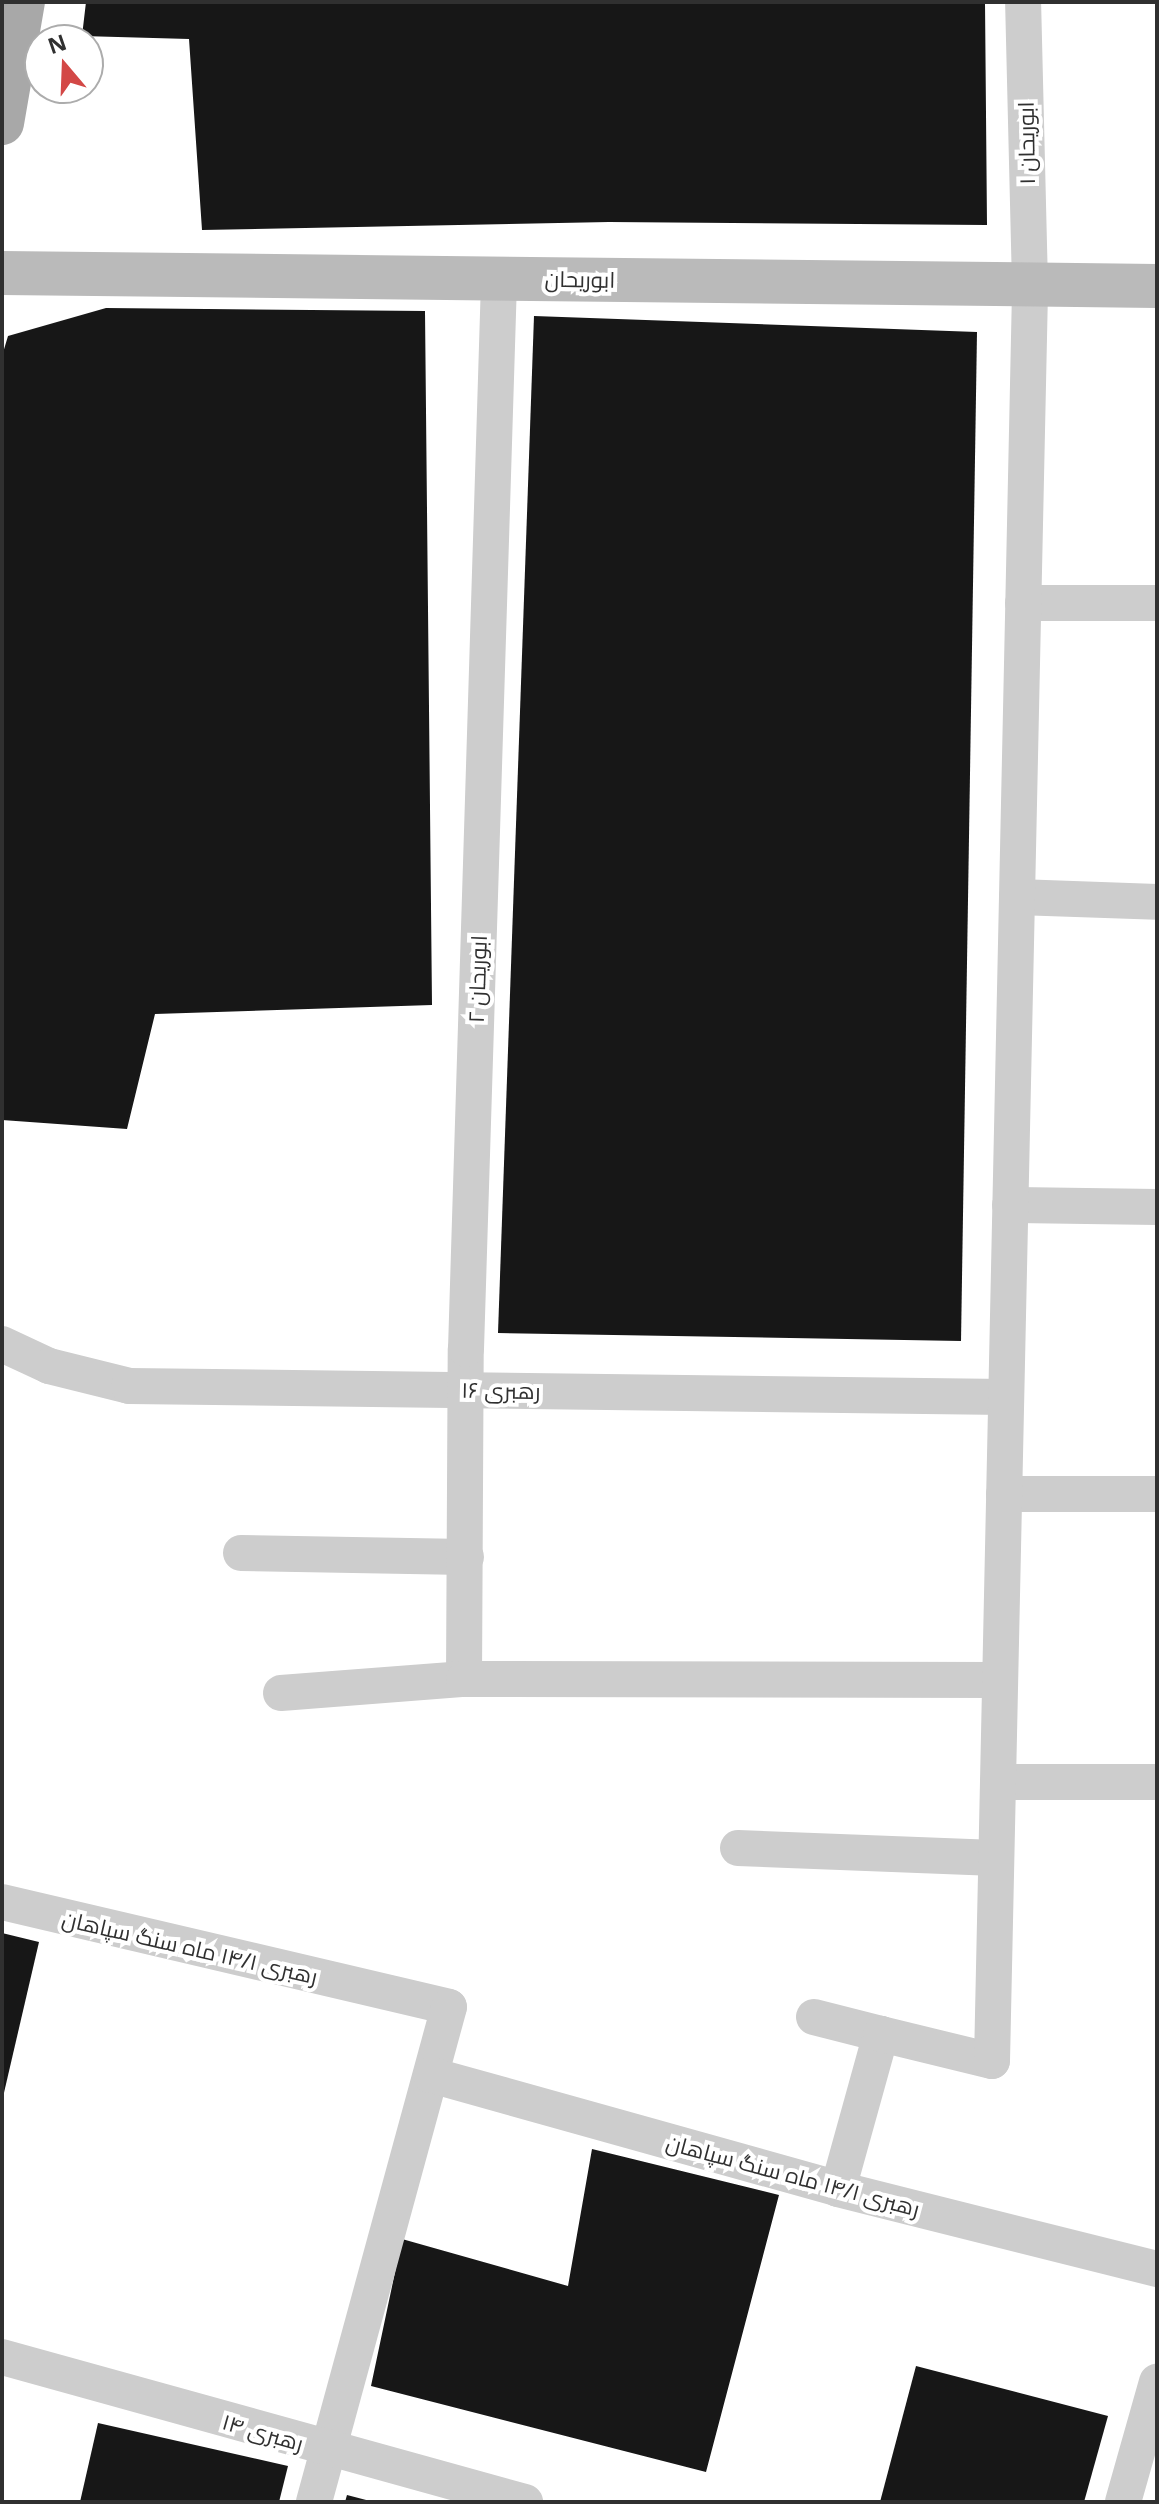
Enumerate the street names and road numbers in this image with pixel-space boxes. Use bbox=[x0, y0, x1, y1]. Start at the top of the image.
street label: ابوریحان ۱ bbox=[1012, 101, 1040, 185]
street label: ابوریحان bbox=[544, 265, 616, 293]
street label: ابوریحان ۲ bbox=[462, 935, 492, 1023]
street label: رهبری ۱۶ bbox=[461, 1376, 541, 1404]
street label: رهبری ۱۴/۱ ماه سنگ سپاهان bbox=[60, 1905, 320, 1989]
street label: رهبری ۱۴/۱ ماه سنگ سپاهان bbox=[663, 2128, 923, 2222]
street label: رهبری ۱۴ bbox=[219, 2408, 307, 2456]

